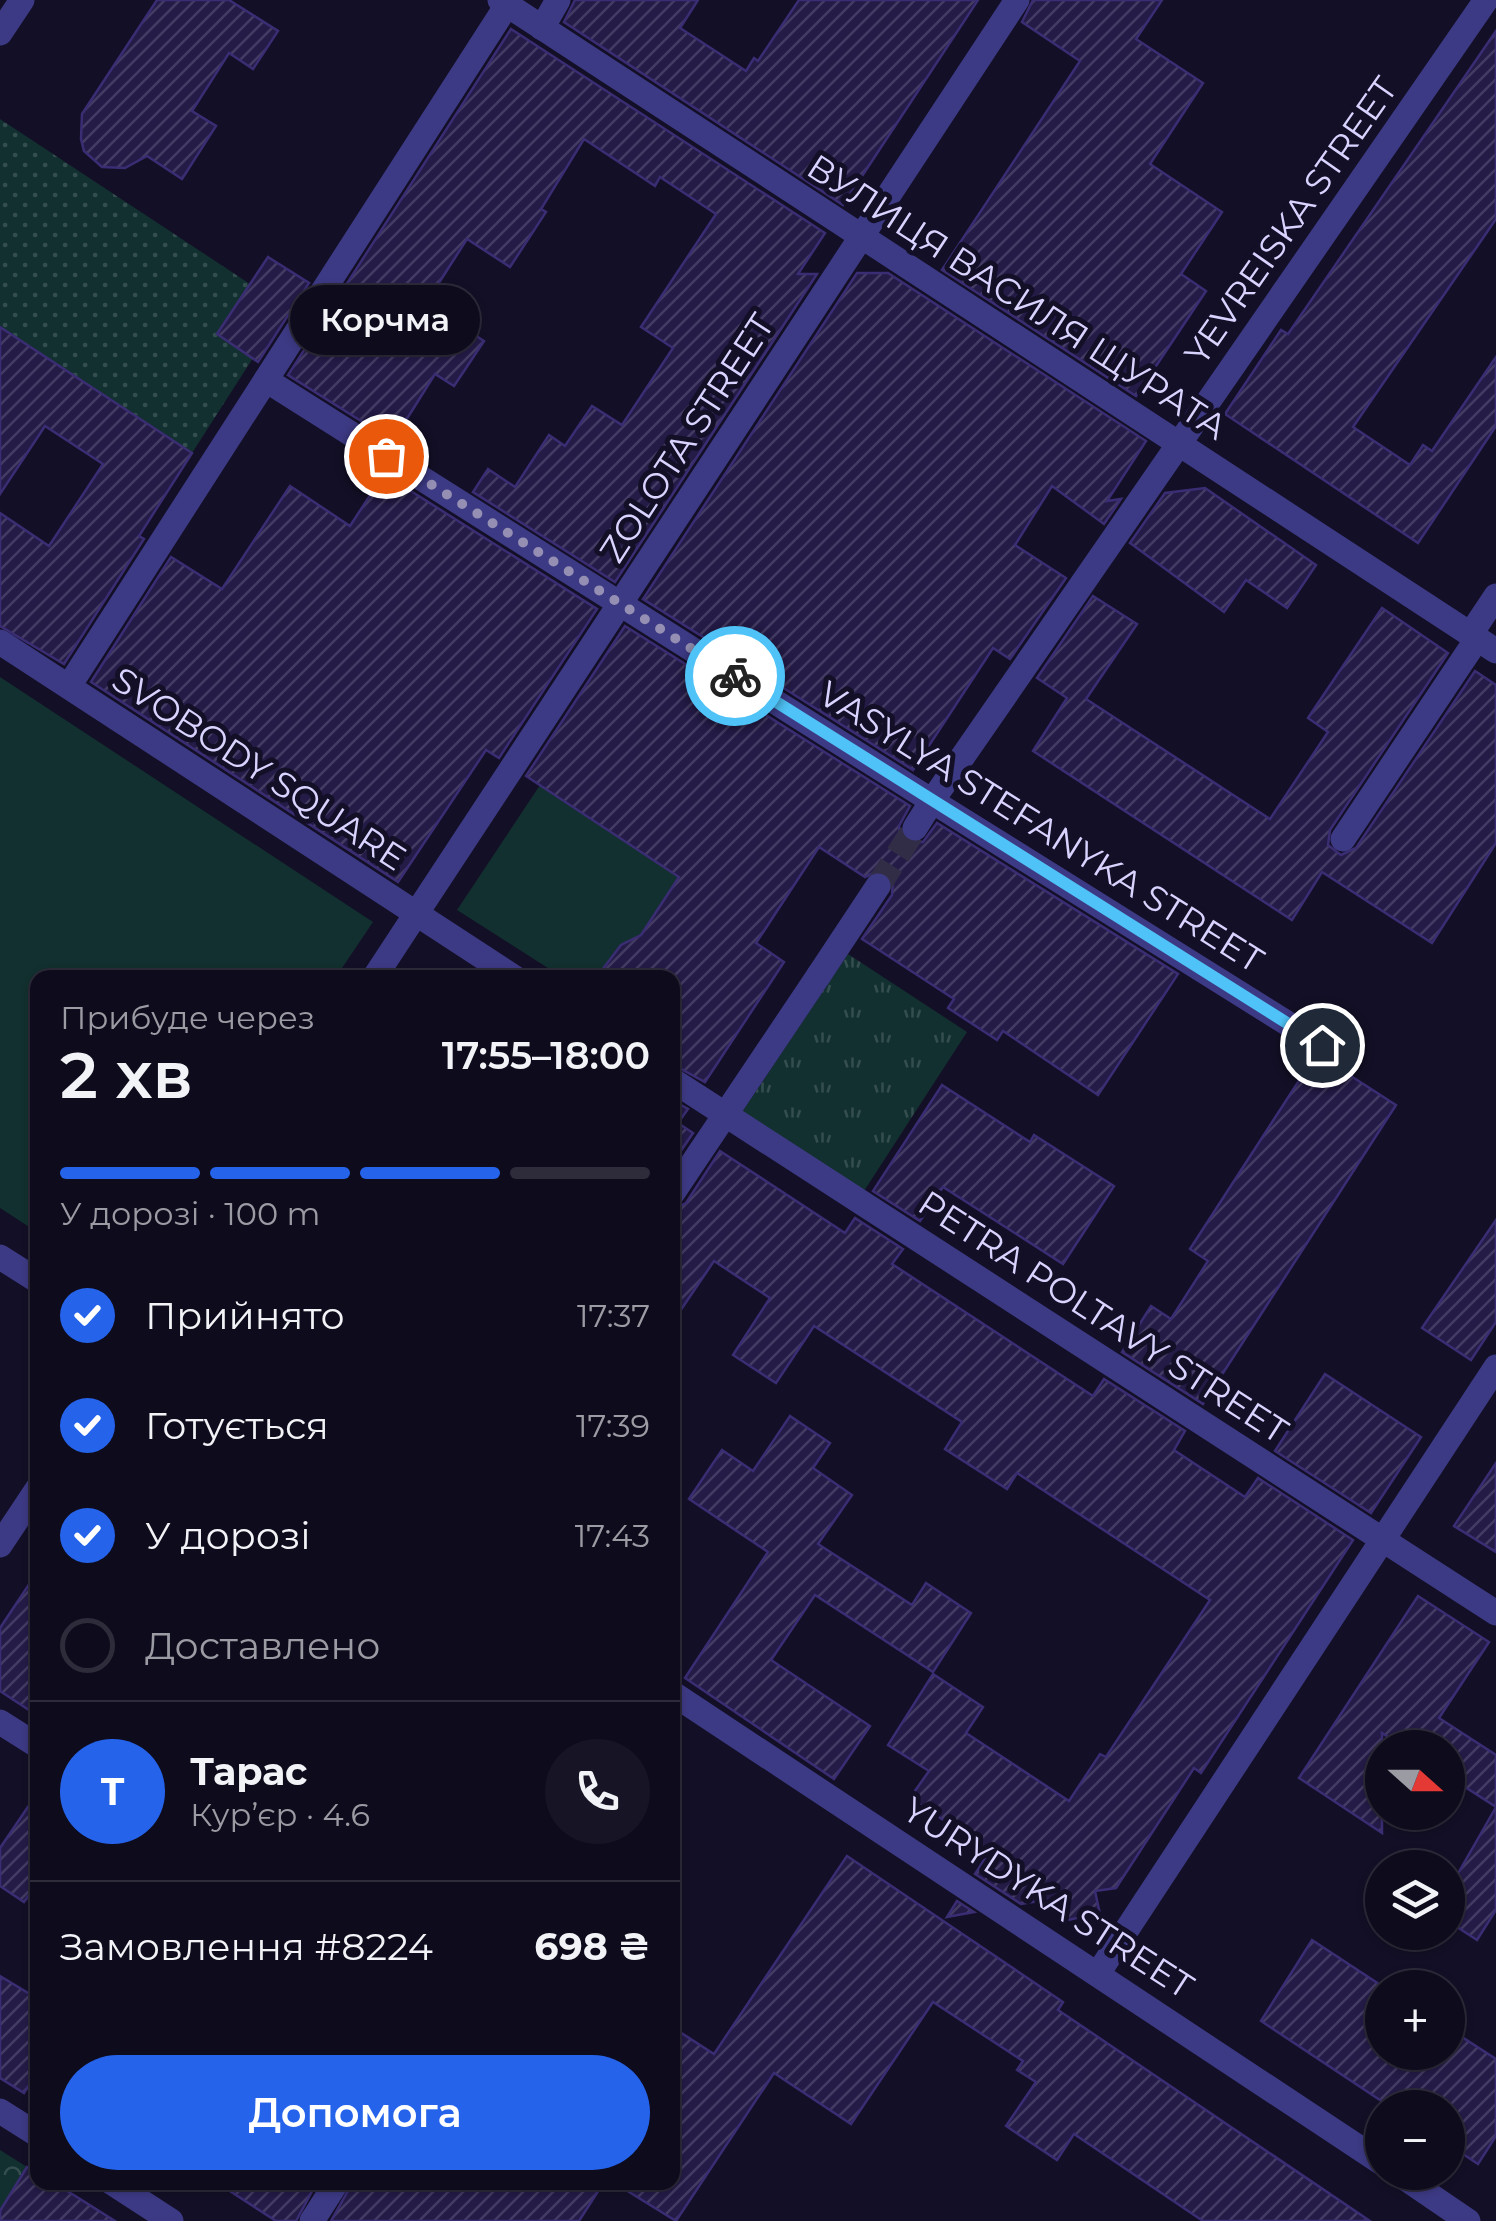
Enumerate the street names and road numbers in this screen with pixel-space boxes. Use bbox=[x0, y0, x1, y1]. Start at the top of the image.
street label: YEVREISKA STREET bbox=[1175, 69, 1406, 373]
street label: ВУЛИЦЯ ВАСИЛЯ ЩУРАТА bbox=[799, 145, 1235, 448]
street label: ZOLOTA STREET bbox=[590, 305, 783, 570]
street label: SVOBODY SQUARE bbox=[104, 658, 414, 880]
street label: VASYLYA STEFANYKA STREET bbox=[811, 672, 1271, 982]
street label: PETRA POLTAVY STREET bbox=[911, 1181, 1296, 1452]
street label: YURYDYKA STREET bbox=[895, 1788, 1202, 2008]

